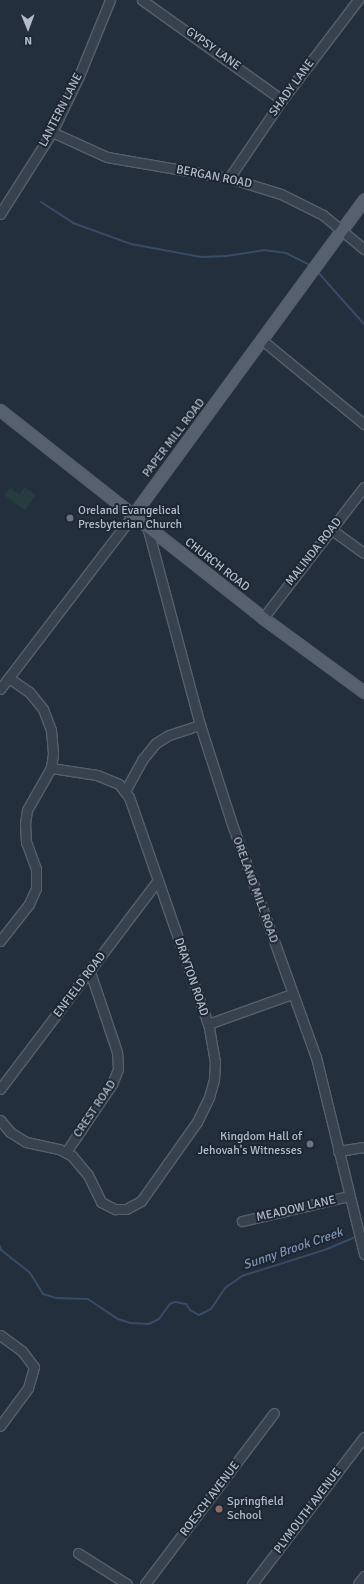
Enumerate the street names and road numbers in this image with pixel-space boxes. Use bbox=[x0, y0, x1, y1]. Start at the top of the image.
street label: GYPSY LANE bbox=[183, 24, 243, 74]
street label: SHADY LANE bbox=[267, 57, 317, 119]
street label: LANTERN LANE bbox=[36, 71, 86, 149]
street label: BERGAN ROAD bbox=[175, 163, 253, 191]
street label: PAPER MILL ROAD bbox=[140, 396, 208, 480]
street label: MALINDA ROAD bbox=[283, 515, 345, 589]
street label: CHURCH ROAD bbox=[182, 535, 252, 595]
street label: ORELAND MILL ROAD bbox=[229, 835, 281, 945]
street label: DRAYTON ROAD bbox=[171, 936, 211, 1018]
street label: ENFIELD ROAD bbox=[51, 950, 109, 1020]
street label: CREST ROAD bbox=[71, 1078, 119, 1140]
street label: MEADOW LANE bbox=[255, 1193, 337, 1225]
street label: ROESCH AVENUE bbox=[177, 1459, 243, 1539]
street label: PLYMOUTH AVENUE bbox=[271, 1465, 345, 1557]

